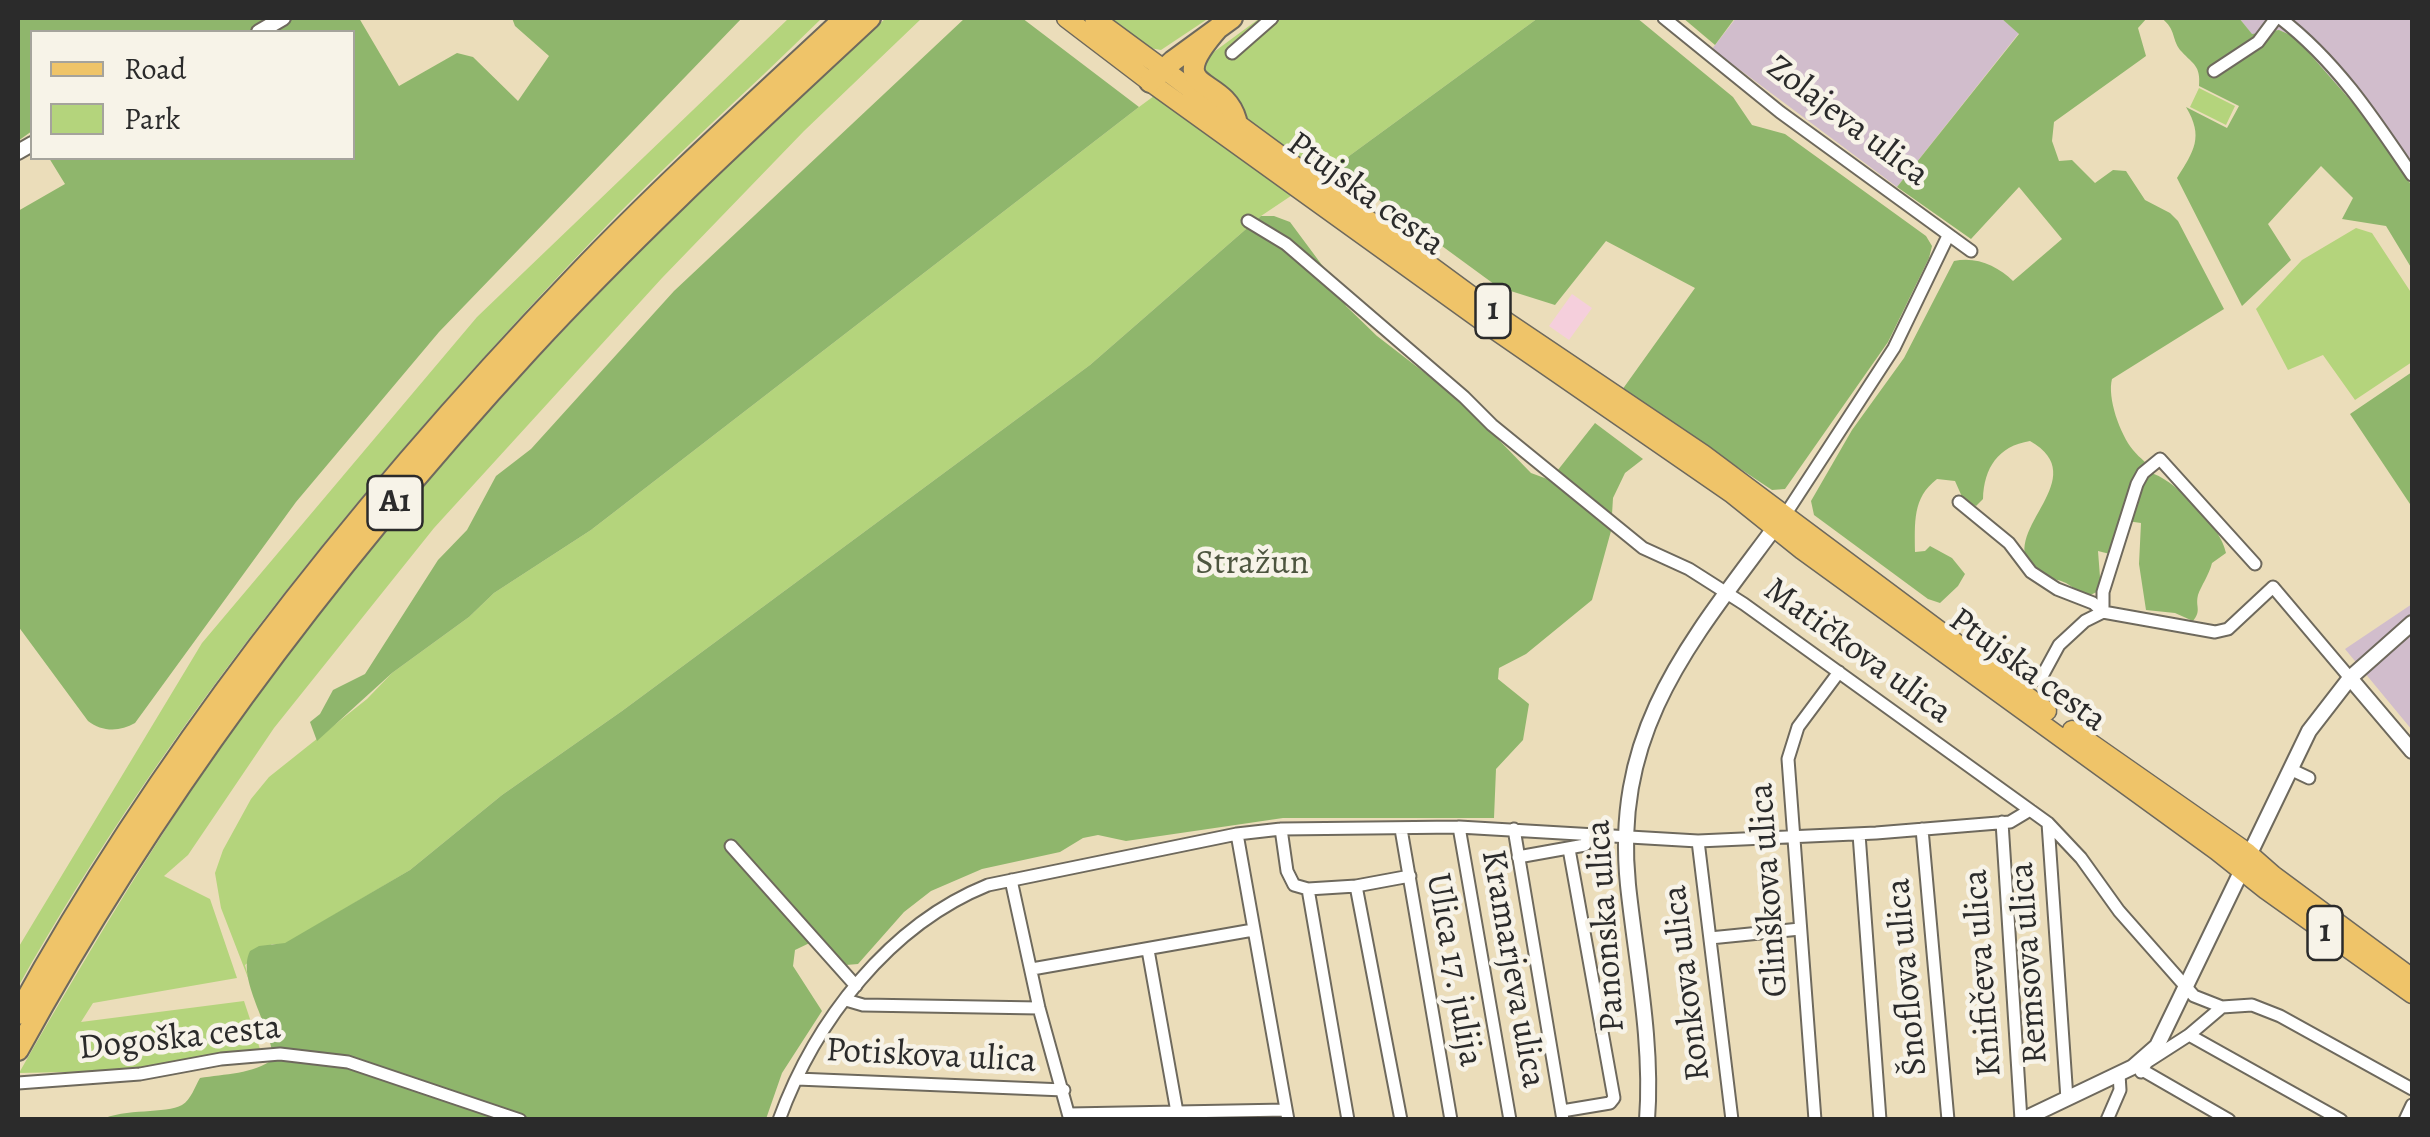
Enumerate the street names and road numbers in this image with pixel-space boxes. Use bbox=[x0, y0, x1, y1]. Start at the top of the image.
street label: Zolajeva ulica bbox=[1758, 47, 1936, 197]
street label: Ptujska cesta bbox=[1278, 124, 1452, 266]
road number: 1 bbox=[1476, 284, 1510, 338]
road number: A1 bbox=[368, 476, 422, 530]
street label: Matičkova ulica bbox=[1755, 570, 1959, 734]
street label: Ptujska cesta bbox=[1940, 600, 2114, 742]
street label: Glinškova ulica bbox=[1742, 781, 1798, 999]
street label: Panonska ulica bbox=[1579, 818, 1635, 1034]
street label: Kramarjeva ulica bbox=[1470, 847, 1554, 1091]
street label: Remsova ulica bbox=[2002, 861, 2058, 1065]
street label: Knifičeva ulica bbox=[1956, 868, 2012, 1078]
street label: Ulica 17. julija bbox=[1415, 870, 1491, 1070]
street label: Šnoflova ulica bbox=[1878, 876, 1938, 1078]
street label: Ronkova ulica bbox=[1655, 883, 1721, 1083]
road number: 1 bbox=[2308, 906, 2342, 960]
street label: Dogoška cesta bbox=[77, 1008, 283, 1070]
street label: Potiskova ulica bbox=[825, 1031, 1037, 1083]

